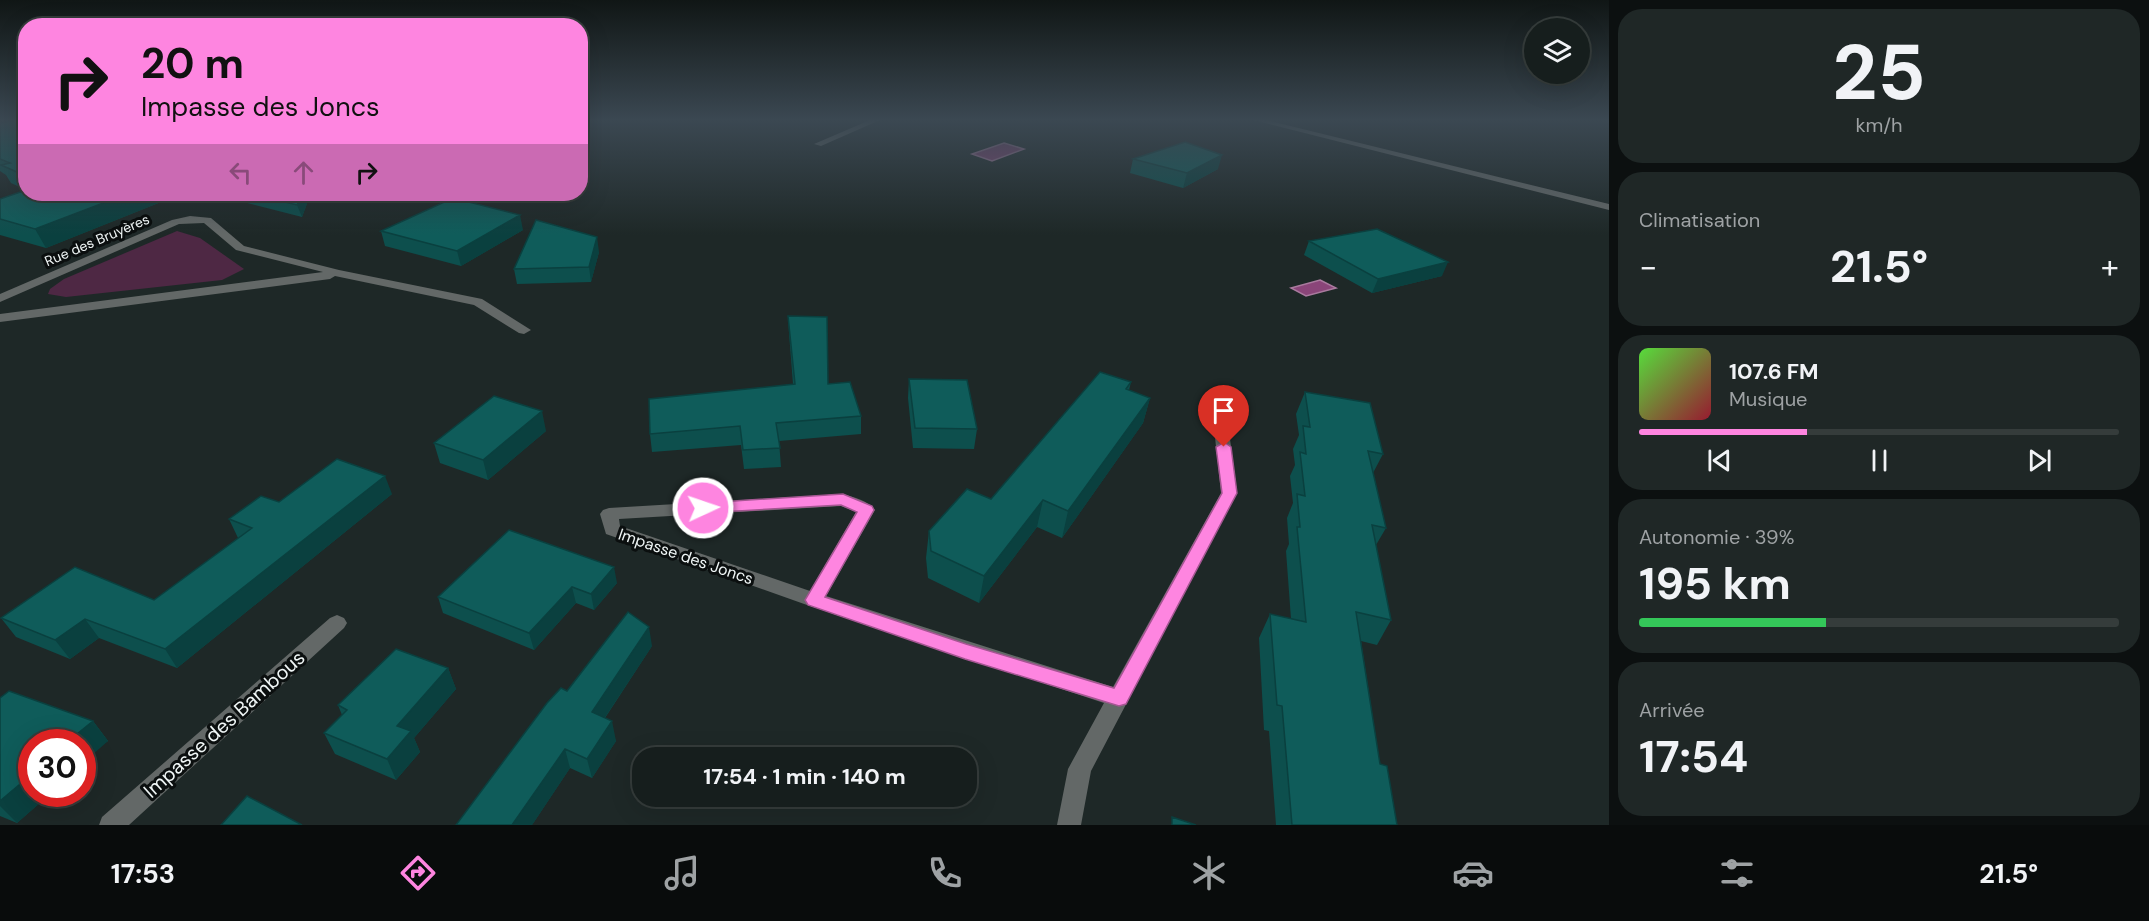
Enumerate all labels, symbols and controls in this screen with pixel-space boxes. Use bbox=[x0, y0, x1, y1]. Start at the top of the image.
map controls bbox=[1524, 18, 1590, 84]
button: layers bbox=[1524, 18, 1590, 84]
text: 25 bbox=[1832, 22, 1926, 123]
text: 20 m bbox=[141, 36, 244, 91]
icon: right bbox=[42, 42, 120, 120]
text: Impasse des Joncs bbox=[141, 89, 380, 124]
text: km/h bbox=[1855, 112, 1903, 138]
icon: left bbox=[224, 156, 257, 189]
icon: ahead bbox=[287, 156, 320, 189]
icon: right bbox=[350, 156, 383, 189]
text: Climatisation bbox=[1639, 207, 1760, 233]
street label: Rue des Bruyères bbox=[42, 210, 152, 270]
text: 21.5° bbox=[1830, 237, 1928, 296]
text: − bbox=[1639, 245, 1657, 288]
text: + bbox=[2101, 245, 2119, 288]
text: 107.6 FM bbox=[1729, 357, 1819, 386]
pin bbox=[1198, 385, 1249, 447]
text: Musique bbox=[1729, 386, 1807, 412]
icon: arrive bbox=[1207, 394, 1240, 427]
icon: previous bbox=[1703, 444, 1736, 477]
icon: pause bbox=[1863, 444, 1896, 477]
icon: next bbox=[2023, 444, 2056, 477]
position arrow bbox=[671, 476, 735, 540]
street label: Impasse des Joncs bbox=[616, 524, 756, 589]
text: Autonomie · 39% bbox=[1639, 524, 1794, 550]
text: 195 km bbox=[1639, 554, 1791, 613]
street label: Impasse des Bambous bbox=[138, 645, 310, 803]
text: Arrivée bbox=[1639, 697, 1705, 723]
text: 17:54 bbox=[1639, 727, 1748, 786]
speed limit sign: 30 bbox=[18, 729, 96, 807]
text: 17:54 · 1 min · 140 m bbox=[703, 762, 906, 791]
icon: directions bbox=[397, 852, 439, 894]
icon: music bbox=[661, 852, 703, 894]
icon: phone bbox=[924, 852, 966, 894]
icon: climate bbox=[1188, 852, 1230, 894]
icon: car bbox=[1452, 852, 1494, 894]
icon: filters bbox=[1716, 852, 1758, 894]
text: 17:53 bbox=[111, 856, 175, 891]
text: 21.5° bbox=[1979, 856, 2038, 891]

